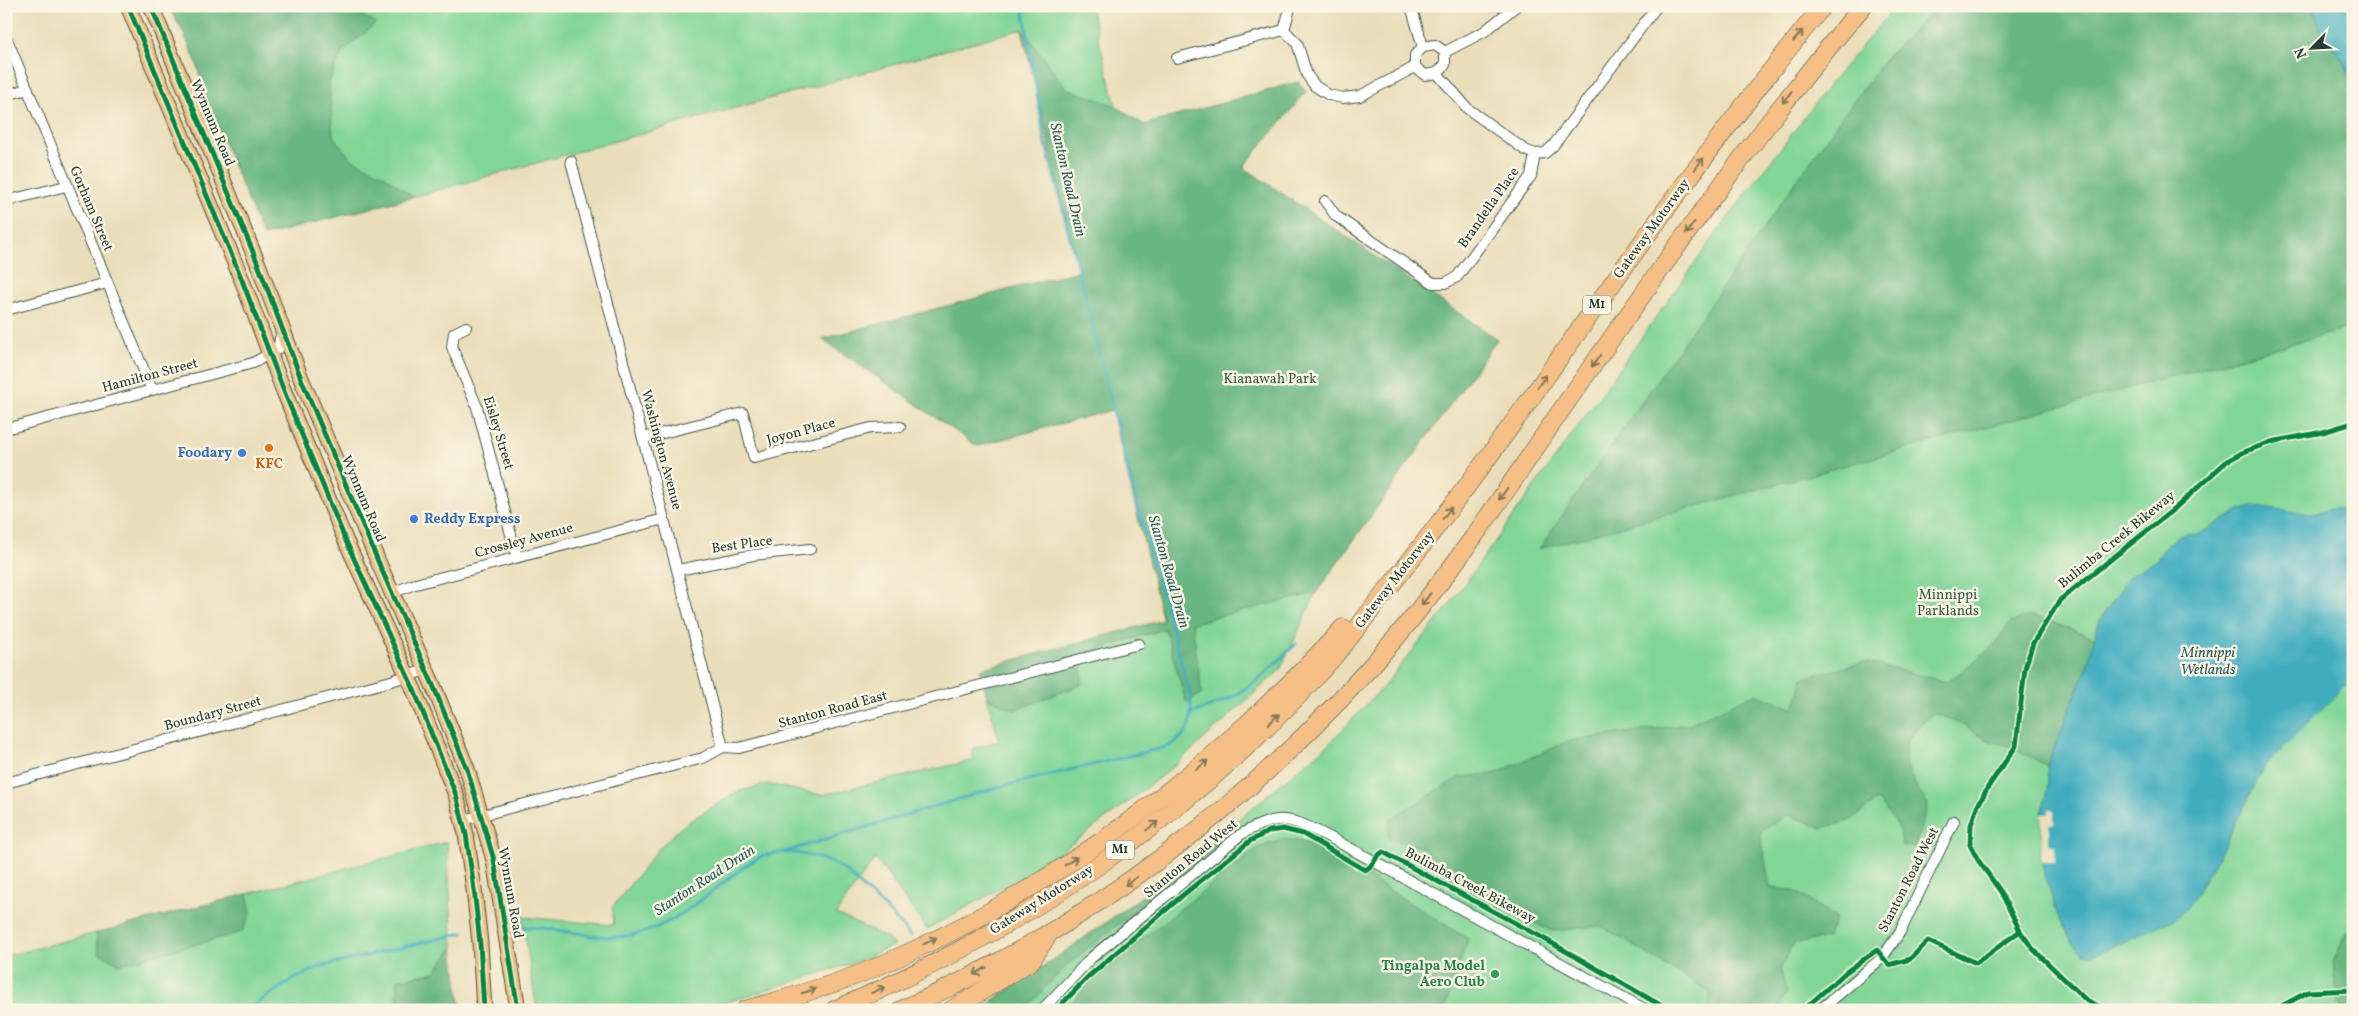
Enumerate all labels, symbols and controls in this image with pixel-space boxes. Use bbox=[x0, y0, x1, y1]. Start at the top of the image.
north arrow bbox=[2286, 22, 2336, 72]
one-way arrow bbox=[1793, 30, 1804, 43]
text: N bbox=[2291, 44, 2312, 61]
street label: Wynnum Road bbox=[185, 77, 239, 169]
one-way arrow bbox=[1782, 91, 1793, 104]
water label: Stanton Road Drain bbox=[1044, 121, 1090, 239]
one-way arrow bbox=[1693, 158, 1704, 171]
street label: Brandella Place bbox=[1454, 163, 1524, 252]
street label: Gorham Street bbox=[65, 164, 118, 255]
street label: Gateway Motorway bbox=[1609, 175, 1695, 283]
one-way arrow bbox=[1685, 221, 1695, 235]
road number: M1 bbox=[1583, 296, 1611, 314]
one-way arrow bbox=[1591, 353, 1601, 367]
street label: Hamilton Street bbox=[100, 354, 200, 398]
park label: Kianawah Park bbox=[1223, 370, 1317, 389]
one-way arrow bbox=[1537, 375, 1548, 389]
street label: Washington Avenue bbox=[636, 388, 686, 512]
street label: Eisley Street bbox=[478, 394, 518, 472]
street label: Joyon Place bbox=[765, 414, 838, 450]
marker: KFC bbox=[263, 442, 275, 454]
place label: Foodary bbox=[178, 444, 232, 463]
marker: Foodary bbox=[236, 447, 248, 459]
street label: Wynnum Road bbox=[336, 453, 390, 545]
place label: KFC bbox=[255, 455, 283, 474]
one-way arrow bbox=[1498, 487, 1508, 501]
street label: Bulimba Creek Bikeway bbox=[2055, 487, 2180, 593]
one-way arrow bbox=[1442, 506, 1452, 520]
place label: Reddy Express bbox=[424, 510, 520, 529]
marker: Reddy Express bbox=[408, 513, 420, 525]
water label: Stanton Road Drain bbox=[1142, 513, 1194, 631]
street label: Crossley Avenue bbox=[473, 519, 576, 563]
street label: Gateway Motorway bbox=[1351, 527, 1439, 633]
street label: Best Place bbox=[710, 531, 774, 559]
park label: Minnippi Parklands bbox=[1917, 586, 1979, 621]
one-way arrow bbox=[1421, 592, 1432, 605]
water label: Minnippi Wetlands bbox=[2180, 643, 2236, 681]
street label: Stanton Road East bbox=[776, 686, 890, 734]
street label: Boundary Street bbox=[162, 692, 264, 736]
one-way arrow bbox=[1268, 713, 1281, 725]
one-way arrow bbox=[1195, 759, 1208, 770]
street label: Stanton Road West bbox=[1140, 815, 1242, 903]
one-way arrow bbox=[1145, 821, 1159, 831]
street label: Stanton Road West bbox=[1874, 824, 1944, 936]
water label: Stanton Road Drain bbox=[650, 840, 760, 922]
road number: M1 bbox=[1106, 840, 1134, 860]
street label: Bulimba Creek Bikeway bbox=[1401, 843, 1539, 929]
street label: Wynnum Road bbox=[493, 846, 527, 940]
one-way arrow bbox=[1064, 856, 1078, 866]
street label: Gateway Motorway bbox=[987, 860, 1098, 940]
one-way arrow bbox=[1124, 876, 1138, 886]
one-way arrow bbox=[922, 936, 937, 946]
place label: Tingalpa Model Aero Club bbox=[1381, 957, 1485, 992]
one-way arrow bbox=[972, 966, 987, 976]
marker: Tingalpa Model Aero Club bbox=[1489, 968, 1501, 980]
one-way arrow bbox=[870, 985, 885, 995]
one-way arrow bbox=[800, 986, 816, 996]

